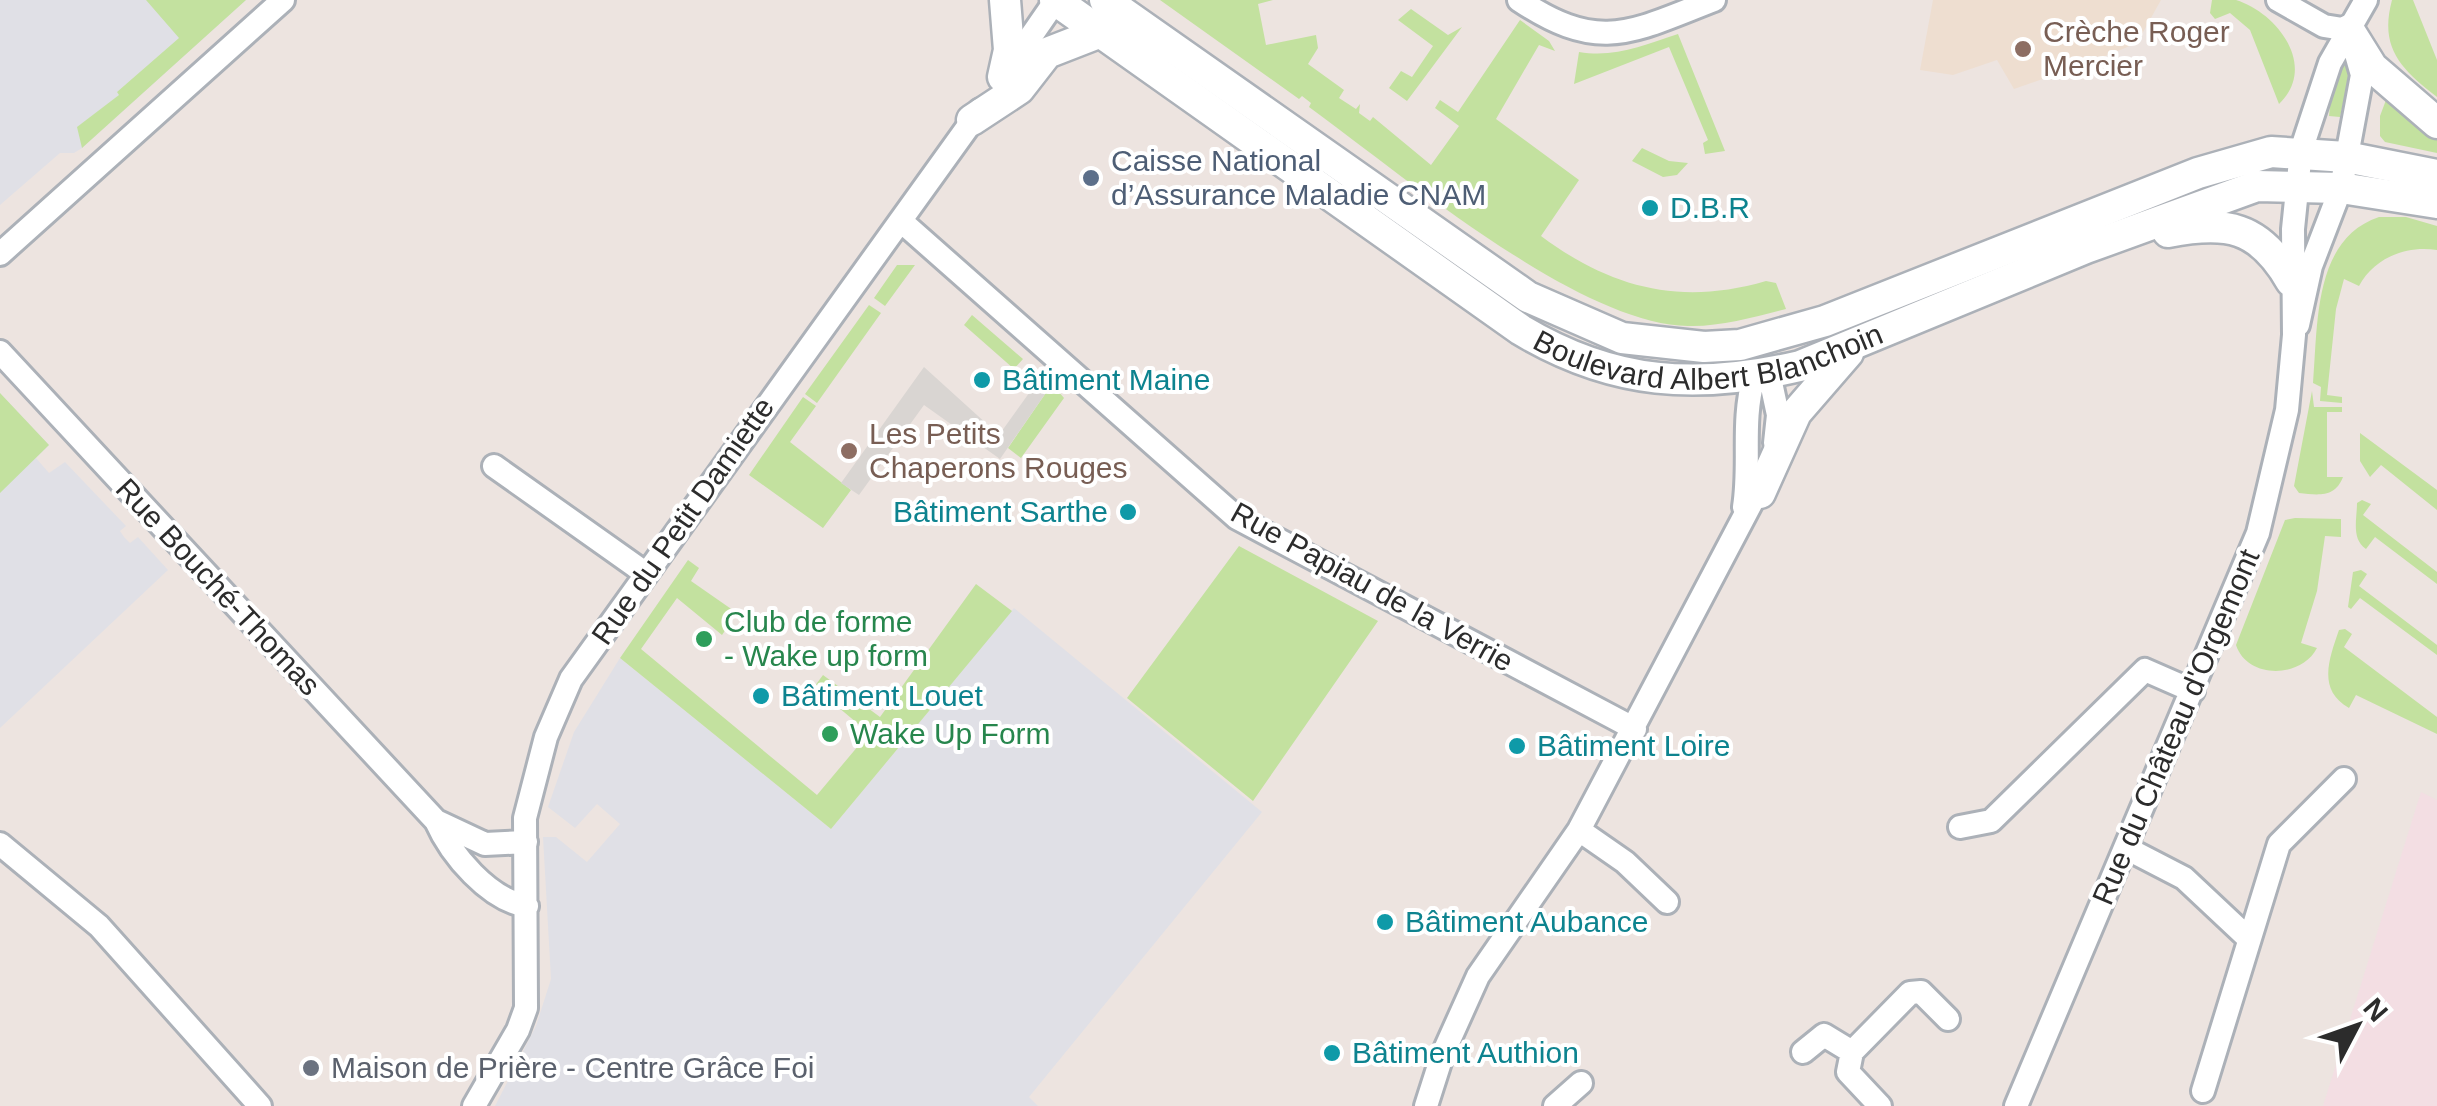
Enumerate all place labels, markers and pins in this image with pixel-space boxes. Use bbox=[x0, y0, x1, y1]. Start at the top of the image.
place label: Crèche Roger Mercier bbox=[2043, 15, 2230, 82]
marker: Crèche Roger Mercier bbox=[2012, 38, 2034, 60]
place label: Caisse National d’Assurance Maladie CNAM bbox=[1111, 144, 1486, 211]
marker: Caisse National d’Assurance Maladie CNAM bbox=[1080, 167, 1102, 189]
place label: D.B.R bbox=[1670, 191, 1750, 224]
marker: D.B.R bbox=[1639, 197, 1661, 219]
place label: Bâtiment Maine bbox=[1002, 363, 1210, 396]
marker: Bâtiment Maine bbox=[971, 369, 993, 391]
place label: Les Petits Chaperons Rouges bbox=[869, 417, 1128, 484]
marker: Les Petits Chaperons Rouges bbox=[838, 440, 860, 462]
place label: Bâtiment Sarthe bbox=[893, 495, 1108, 528]
marker: Bâtiment Sarthe bbox=[1117, 501, 1139, 523]
place label: Club de forme - Wake up form bbox=[724, 605, 928, 672]
marker: Club de forme - Wake up form bbox=[693, 628, 715, 650]
place label: Bâtiment Louet bbox=[781, 679, 983, 712]
marker: Bâtiment Louet bbox=[750, 685, 772, 707]
place label: Wake Up Form bbox=[850, 717, 1051, 750]
marker: Wake Up Form bbox=[819, 723, 841, 745]
place label: Bâtiment Loire bbox=[1537, 729, 1730, 762]
marker: Bâtiment Loire bbox=[1506, 735, 1528, 757]
place label: Bâtiment Aubance bbox=[1405, 905, 1649, 938]
marker: Bâtiment Aubance bbox=[1374, 911, 1396, 933]
place label: Bâtiment Authion bbox=[1352, 1036, 1579, 1069]
marker: Bâtiment Authion bbox=[1321, 1042, 1343, 1064]
place label: Maison de Prière - Centre Grâce Foi bbox=[331, 1051, 815, 1084]
marker: Maison de Prière - Centre Grâce Foi bbox=[300, 1057, 322, 1079]

